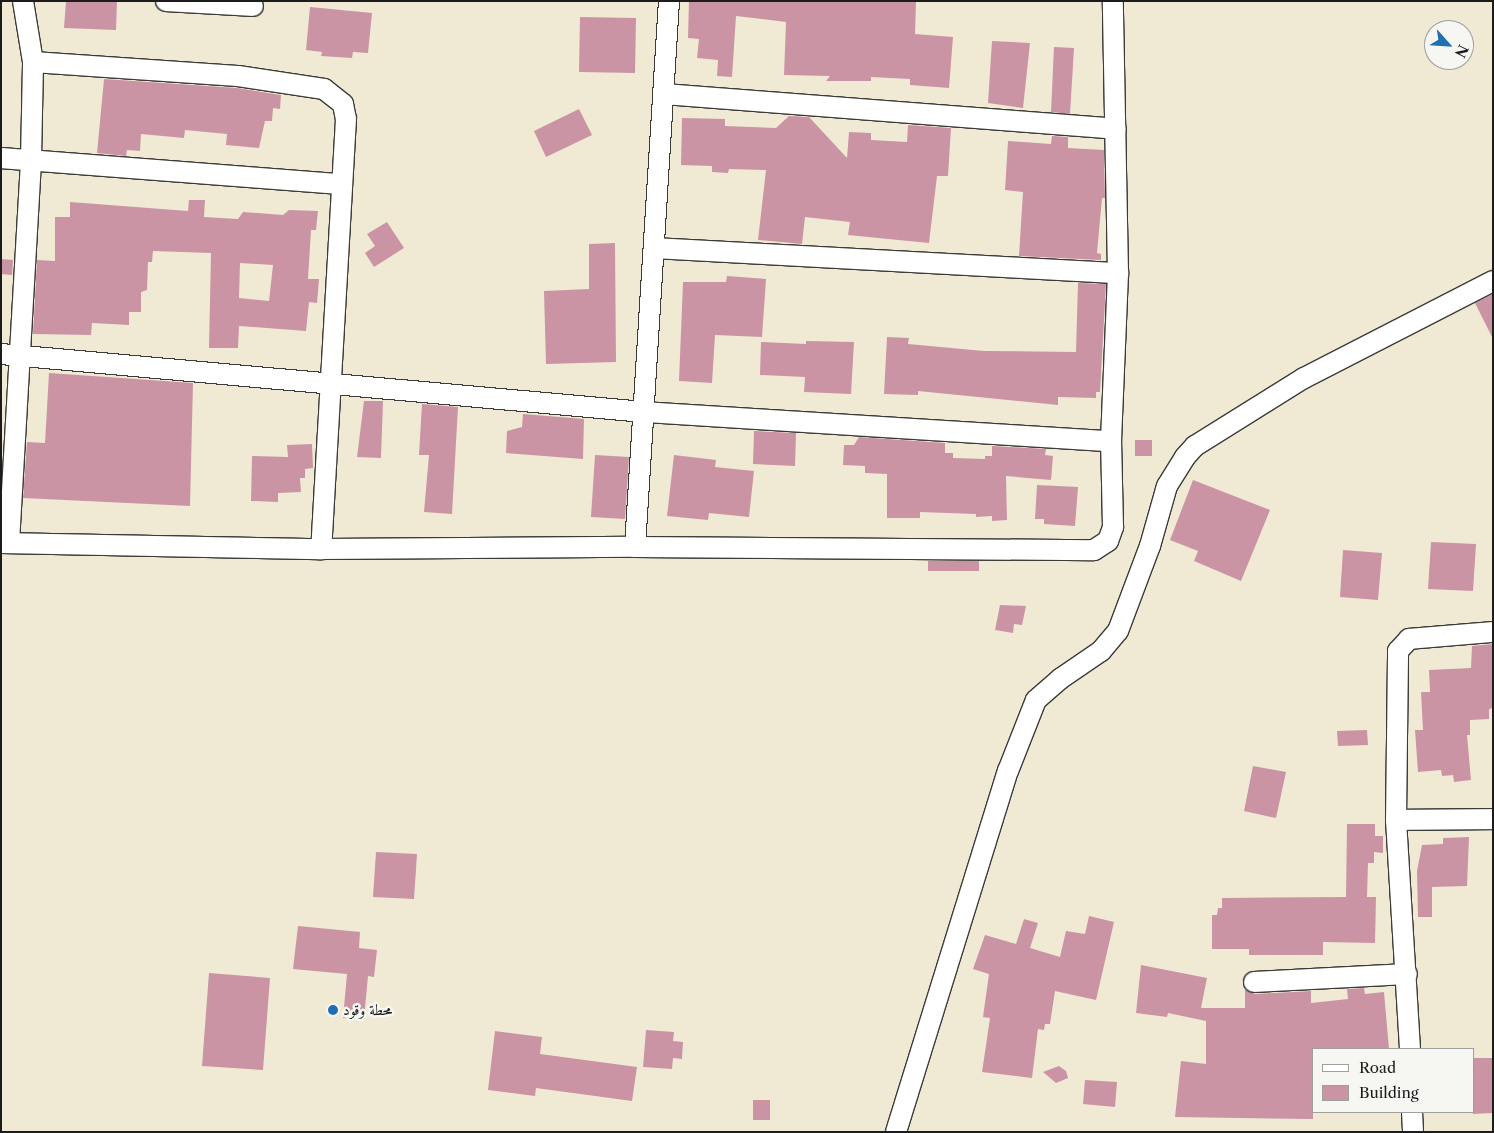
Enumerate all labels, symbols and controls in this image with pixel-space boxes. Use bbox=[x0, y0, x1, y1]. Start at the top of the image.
north arrow bbox=[1424, 20, 1474, 70]
text: N bbox=[1451, 42, 1472, 61]
place label: محطة وقود bbox=[343, 1001, 392, 1019]
marker: محطة وقود bbox=[327, 1004, 339, 1016]
legend bbox=[1312, 1048, 1474, 1113]
text: Road bbox=[1359, 1058, 1396, 1077]
text: Building bbox=[1359, 1083, 1419, 1102]

